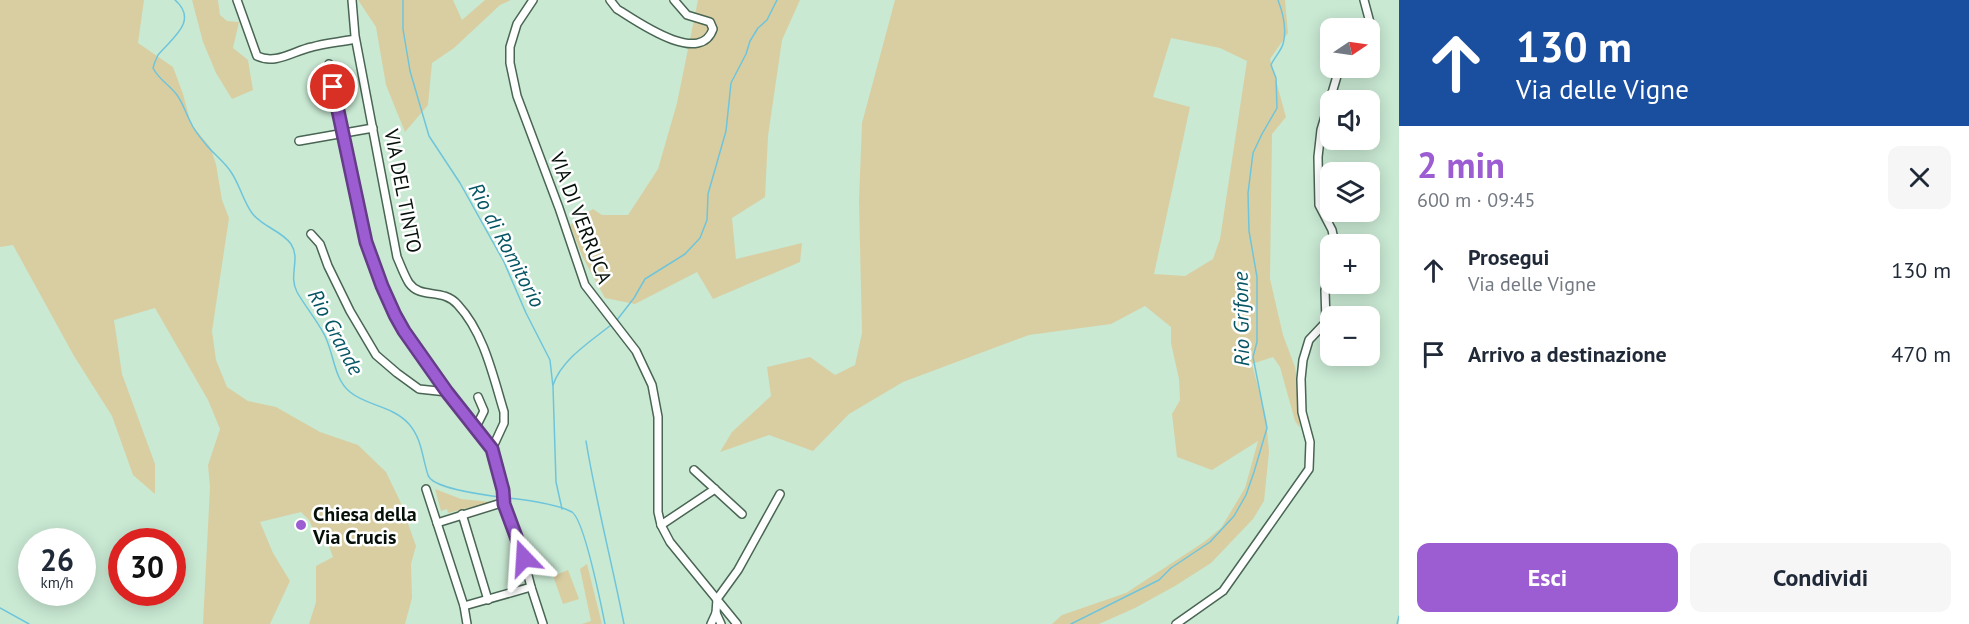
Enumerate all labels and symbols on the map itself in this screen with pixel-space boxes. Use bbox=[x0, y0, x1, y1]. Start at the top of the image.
north arrow bbox=[1320, 18, 1380, 78]
pin bbox=[307, 61, 358, 112]
street label: VIA DEL TINTO bbox=[378, 126, 428, 255]
street label: VIA DI VERRUCA bbox=[544, 148, 618, 288]
water label: Rio di Romitorio bbox=[463, 178, 551, 312]
water label: Rio Grifone bbox=[1227, 271, 1255, 367]
water label: Rio Grande bbox=[302, 284, 370, 380]
place label: Chiesa della Via Crucis bbox=[312, 501, 417, 550]
marker: Chiesa della Via Crucis bbox=[294, 518, 308, 532]
position arrow bbox=[492, 526, 556, 590]
speed limit sign: 30 bbox=[108, 528, 186, 606]

